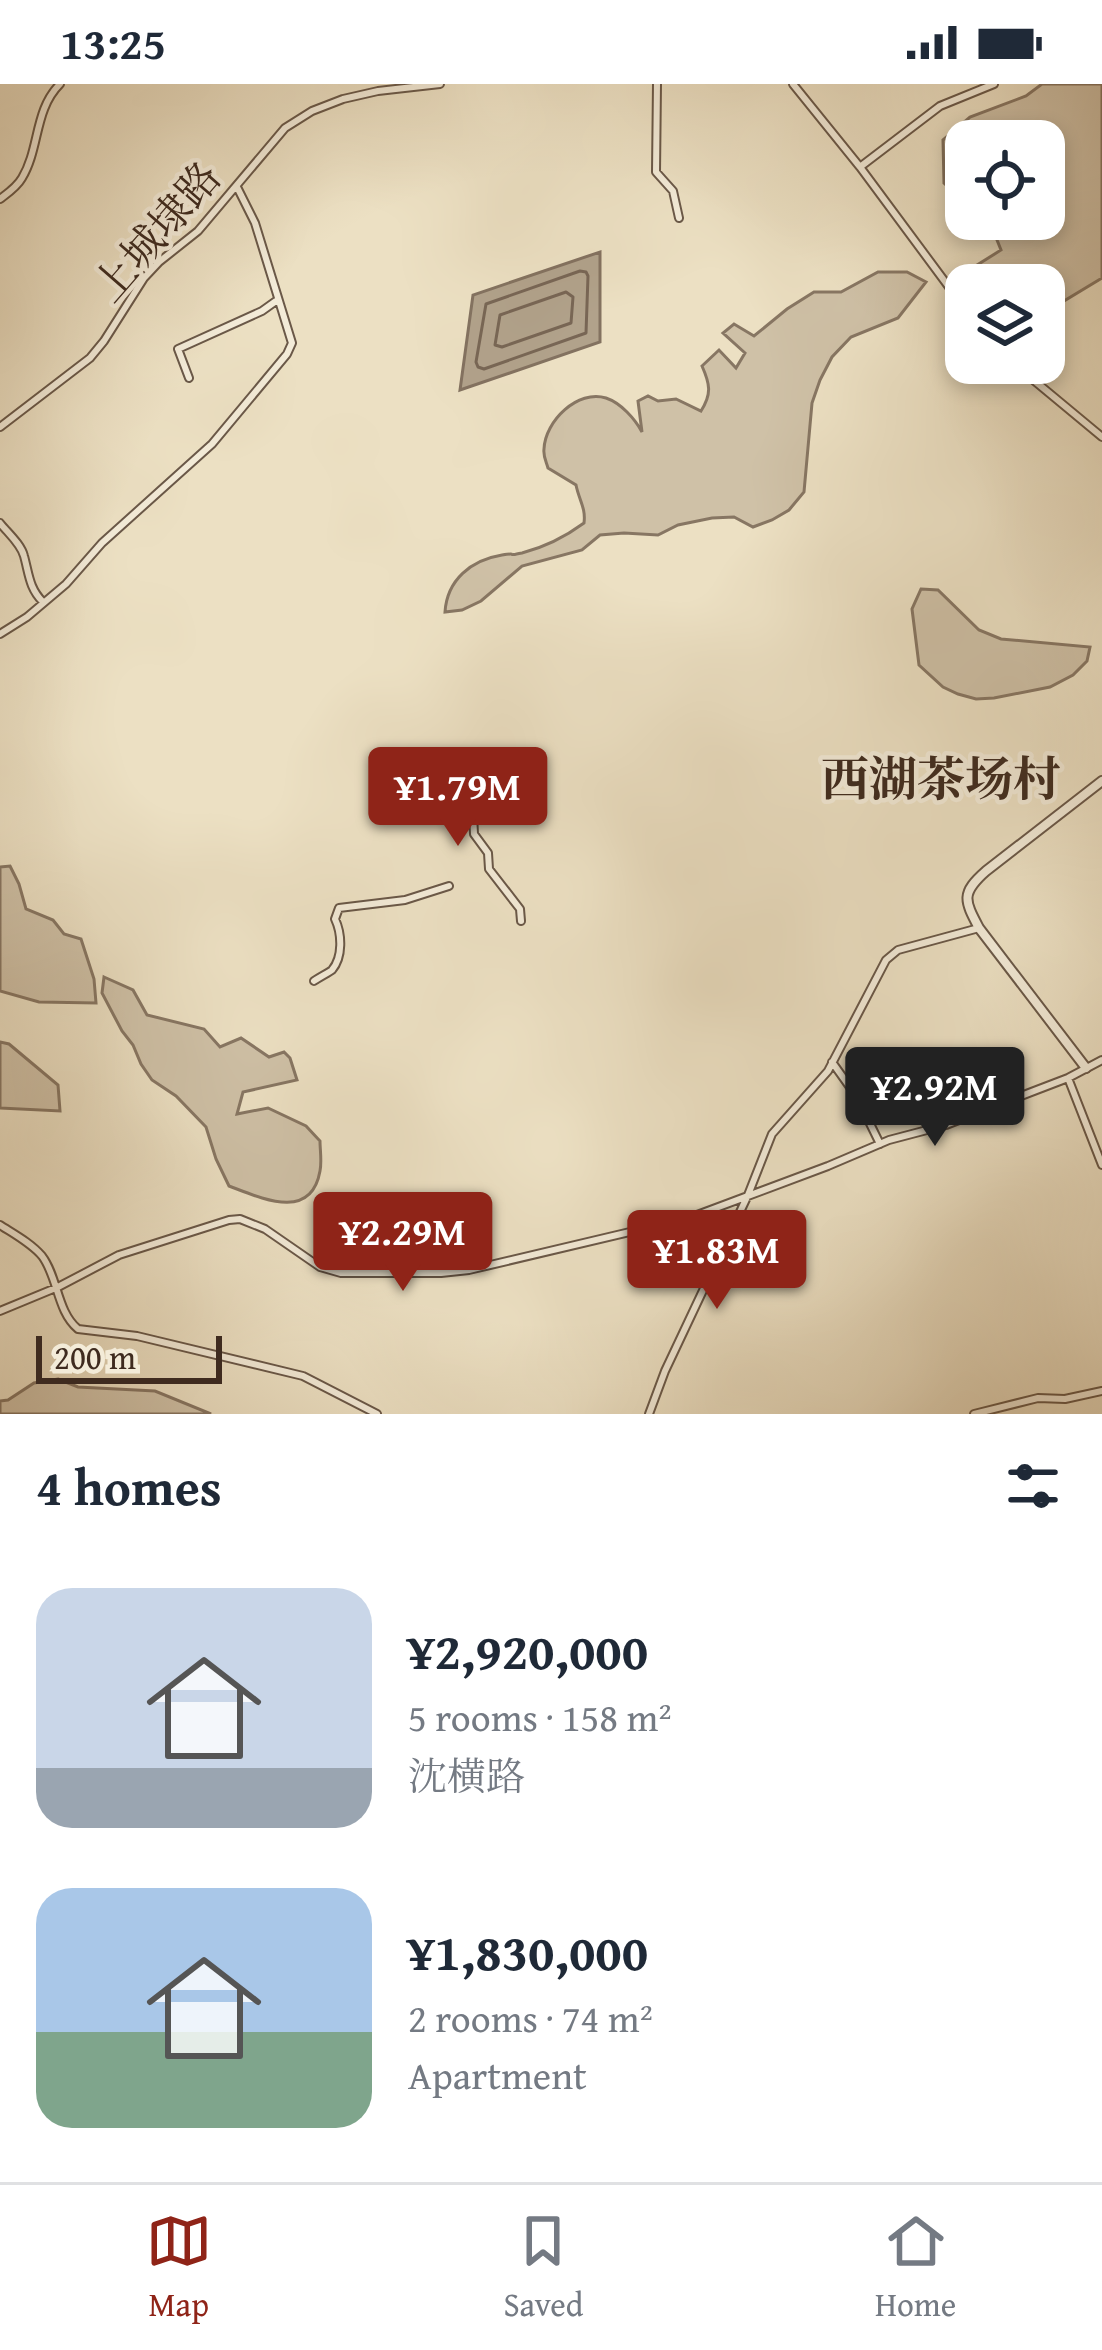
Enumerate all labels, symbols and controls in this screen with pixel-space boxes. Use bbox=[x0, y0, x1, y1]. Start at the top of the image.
text: 13:25 bbox=[60, 10, 166, 75]
map controls bbox=[945, 120, 1065, 384]
button: locate bbox=[945, 120, 1065, 240]
street label: 上城埭路 bbox=[78, 148, 234, 314]
button: layers bbox=[945, 264, 1065, 384]
district label: 西湖茶场村 bbox=[821, 743, 1061, 814]
pin: ¥1.79M bbox=[360, 747, 556, 849]
text: ¥1.79M bbox=[395, 757, 521, 814]
pin: ¥2.92M bbox=[837, 1047, 1033, 1149]
text: ¥2.92M bbox=[872, 1057, 998, 1114]
pin: ¥2.29M bbox=[305, 1192, 501, 1294]
text: ¥2.29M bbox=[340, 1202, 466, 1259]
pin: ¥1.83M bbox=[619, 1210, 815, 1312]
text: ¥1.83M bbox=[654, 1220, 780, 1277]
scale bar bbox=[36, 1330, 222, 1383]
text: 200 m bbox=[54, 1333, 136, 1381]
text: 4 homes bbox=[36, 1449, 222, 1524]
icon: filters bbox=[1000, 1453, 1066, 1519]
text: ¥2,920,000 bbox=[408, 1613, 648, 1688]
icon: home bbox=[132, 1636, 276, 1780]
text: 5 rooms · 158 m² bbox=[408, 1688, 672, 1745]
text: 沈横路 bbox=[408, 1747, 525, 1804]
text: ¥1,830,000 bbox=[408, 1914, 648, 1989]
icon: home bbox=[132, 1936, 276, 2080]
text: 2 rooms · 74 m² bbox=[408, 1989, 653, 2046]
text: Apartment bbox=[408, 2046, 587, 2103]
tab: Map bbox=[146, 2208, 212, 2328]
tab: Saved bbox=[503, 2208, 583, 2328]
tab: Home bbox=[875, 2208, 956, 2328]

